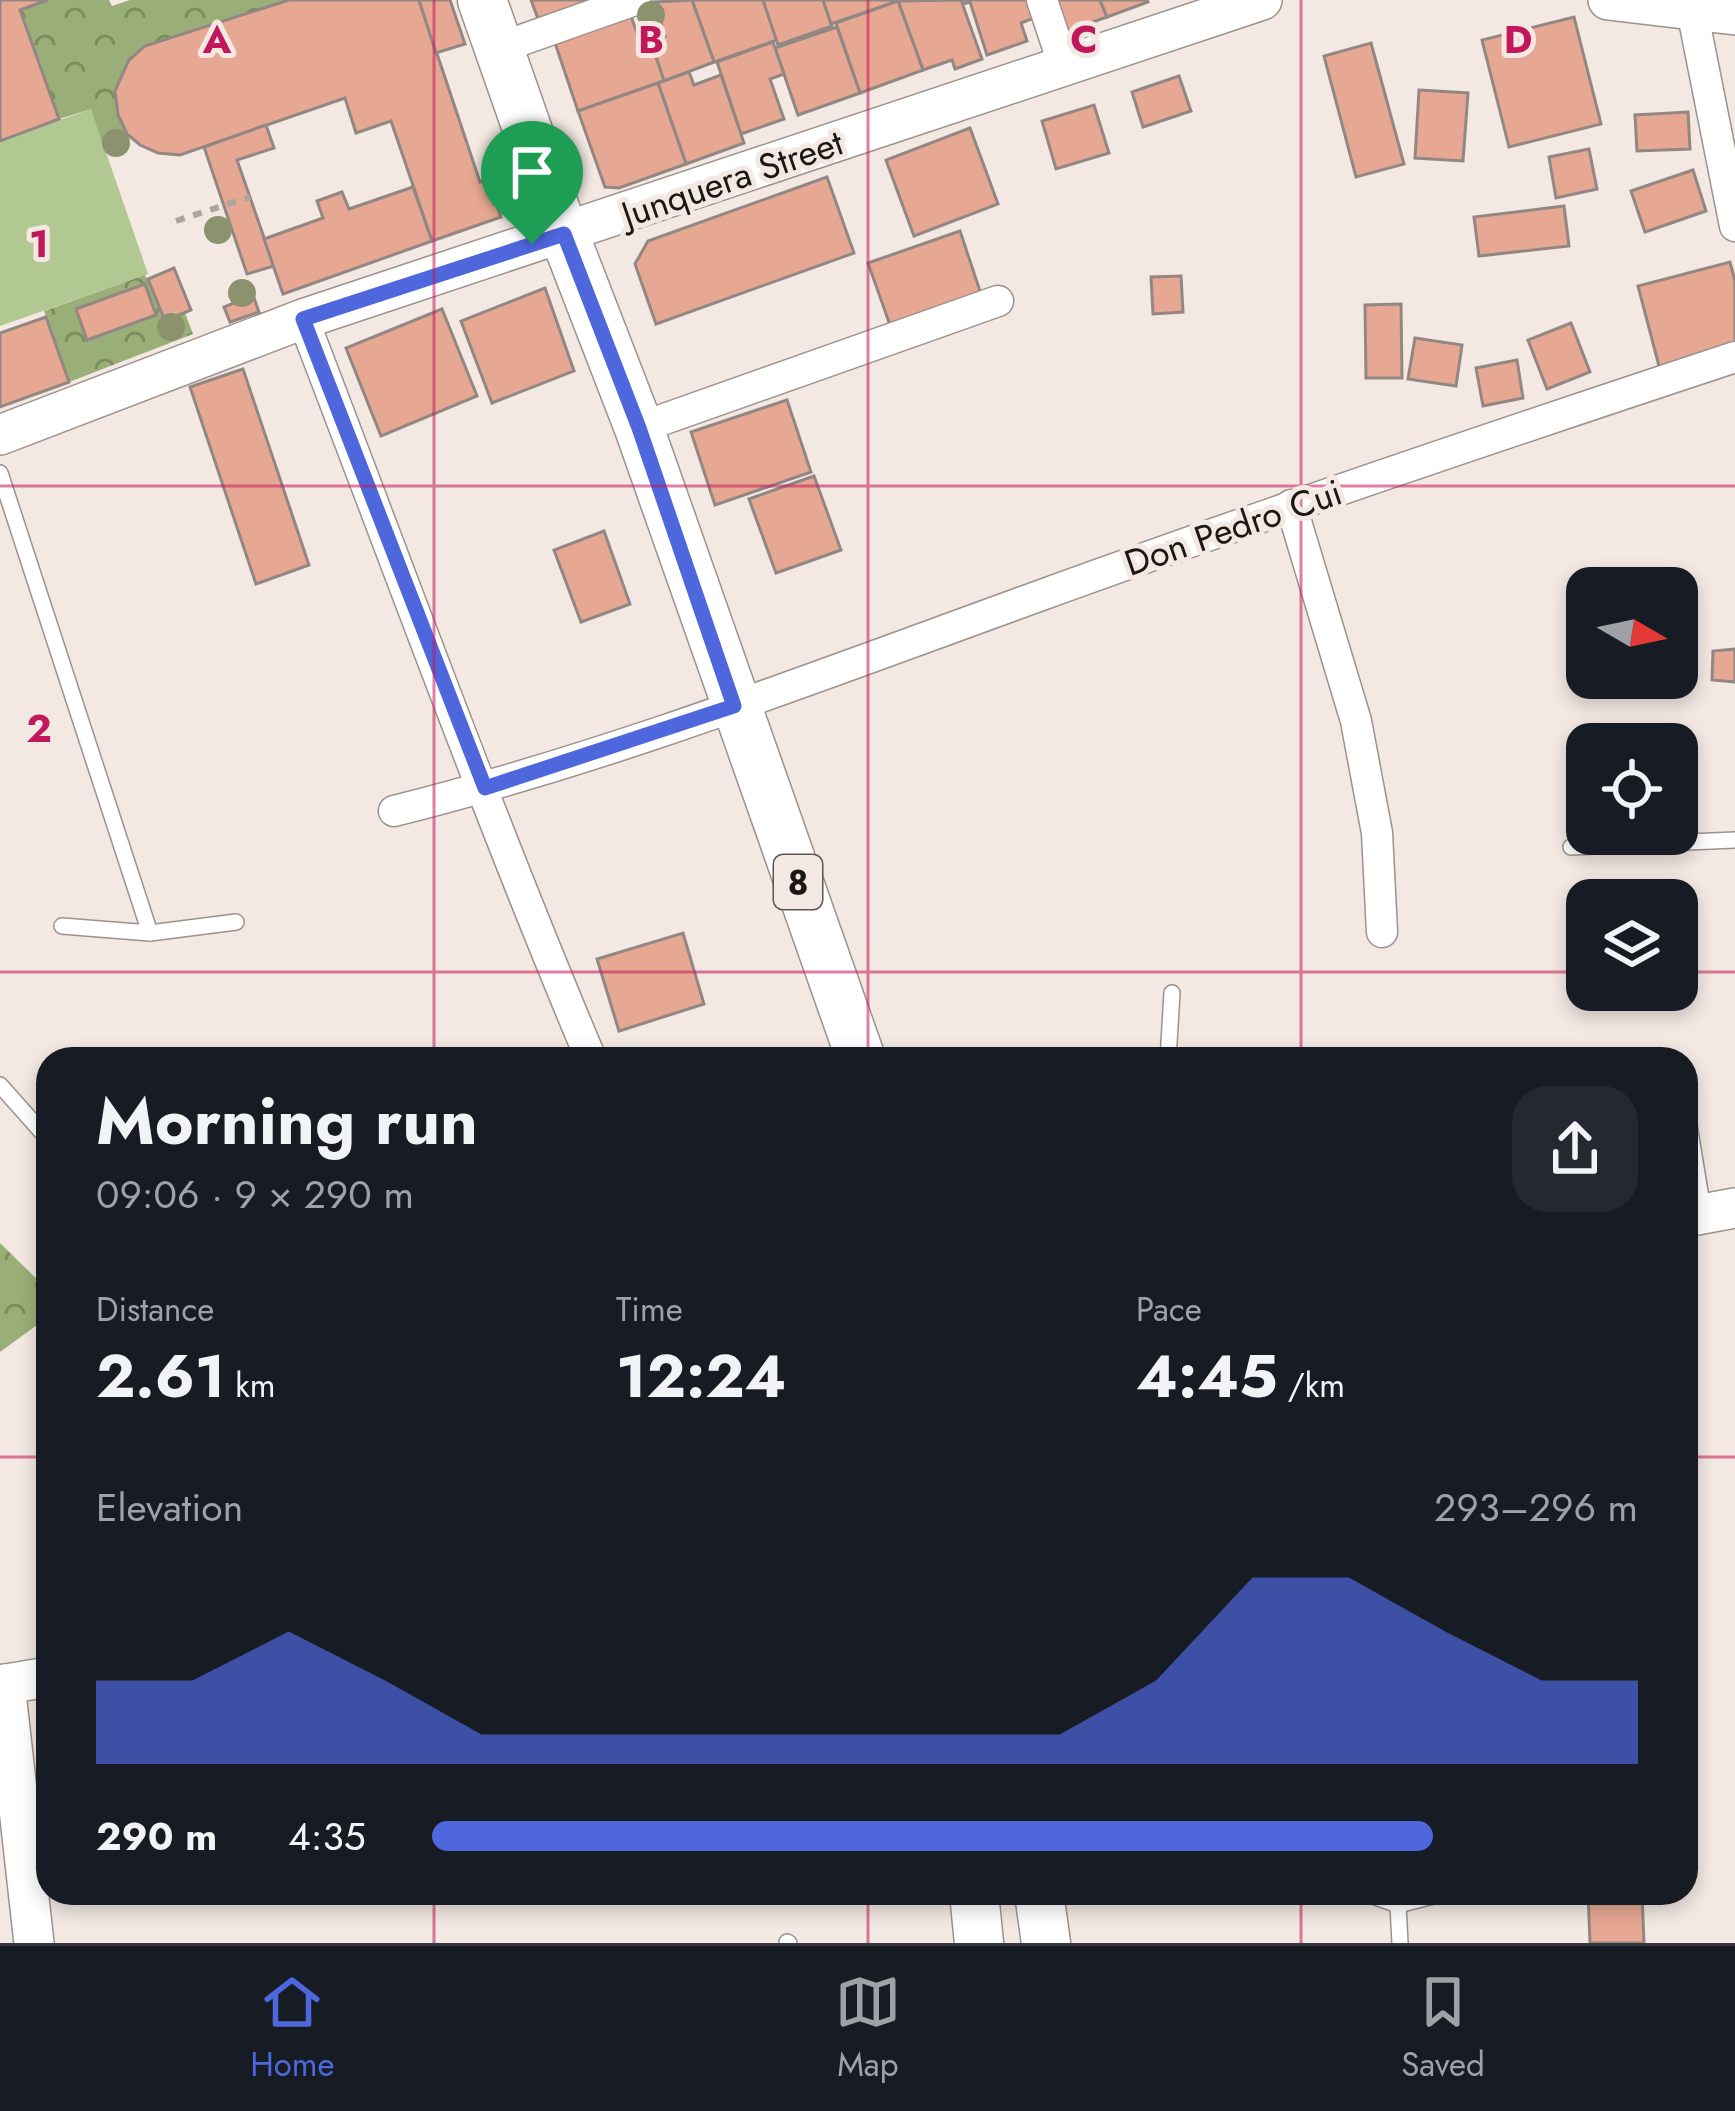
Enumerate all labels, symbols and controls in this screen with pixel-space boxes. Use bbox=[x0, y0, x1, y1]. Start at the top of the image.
text: A bbox=[202, 11, 232, 68]
text: B bbox=[638, 11, 664, 68]
text: C bbox=[1070, 11, 1098, 68]
text: D bbox=[1504, 11, 1532, 68]
street label: Junquera Street bbox=[611, 116, 850, 241]
pin bbox=[481, 121, 583, 244]
icon: arrive bbox=[499, 139, 565, 205]
text: 1 bbox=[29, 215, 49, 272]
street label: Don Pedro Cui bbox=[1117, 466, 1349, 588]
north arrow bbox=[1566, 567, 1698, 699]
map controls bbox=[1566, 567, 1698, 1011]
text: 2 bbox=[26, 700, 52, 757]
button: locate bbox=[1566, 723, 1698, 855]
road number: 8 bbox=[774, 855, 822, 909]
button: layers bbox=[1566, 879, 1698, 1011]
text: Morning run bbox=[96, 1073, 478, 1169]
button: share bbox=[1512, 1086, 1638, 1212]
text: 09:06 · 9 × 290 m bbox=[96, 1166, 414, 1223]
text: Distance bbox=[96, 1286, 214, 1333]
text: Time bbox=[616, 1286, 683, 1333]
text: Pace bbox=[1136, 1286, 1202, 1333]
text: 2.61 bbox=[96, 1333, 225, 1420]
text: 12:24 bbox=[616, 1333, 786, 1420]
text: 4:45 bbox=[1136, 1333, 1278, 1420]
text: km bbox=[225, 1362, 276, 1409]
text: /km bbox=[1278, 1362, 1345, 1409]
text: Elevation bbox=[96, 1479, 243, 1536]
text: 293–296 m bbox=[1434, 1479, 1638, 1536]
text: 290 m bbox=[96, 1808, 217, 1865]
text: 4:35 bbox=[288, 1808, 366, 1865]
tab: Home bbox=[250, 1969, 335, 2088]
tab: Map bbox=[835, 1969, 901, 2088]
tab: Saved bbox=[1401, 1969, 1485, 2088]

